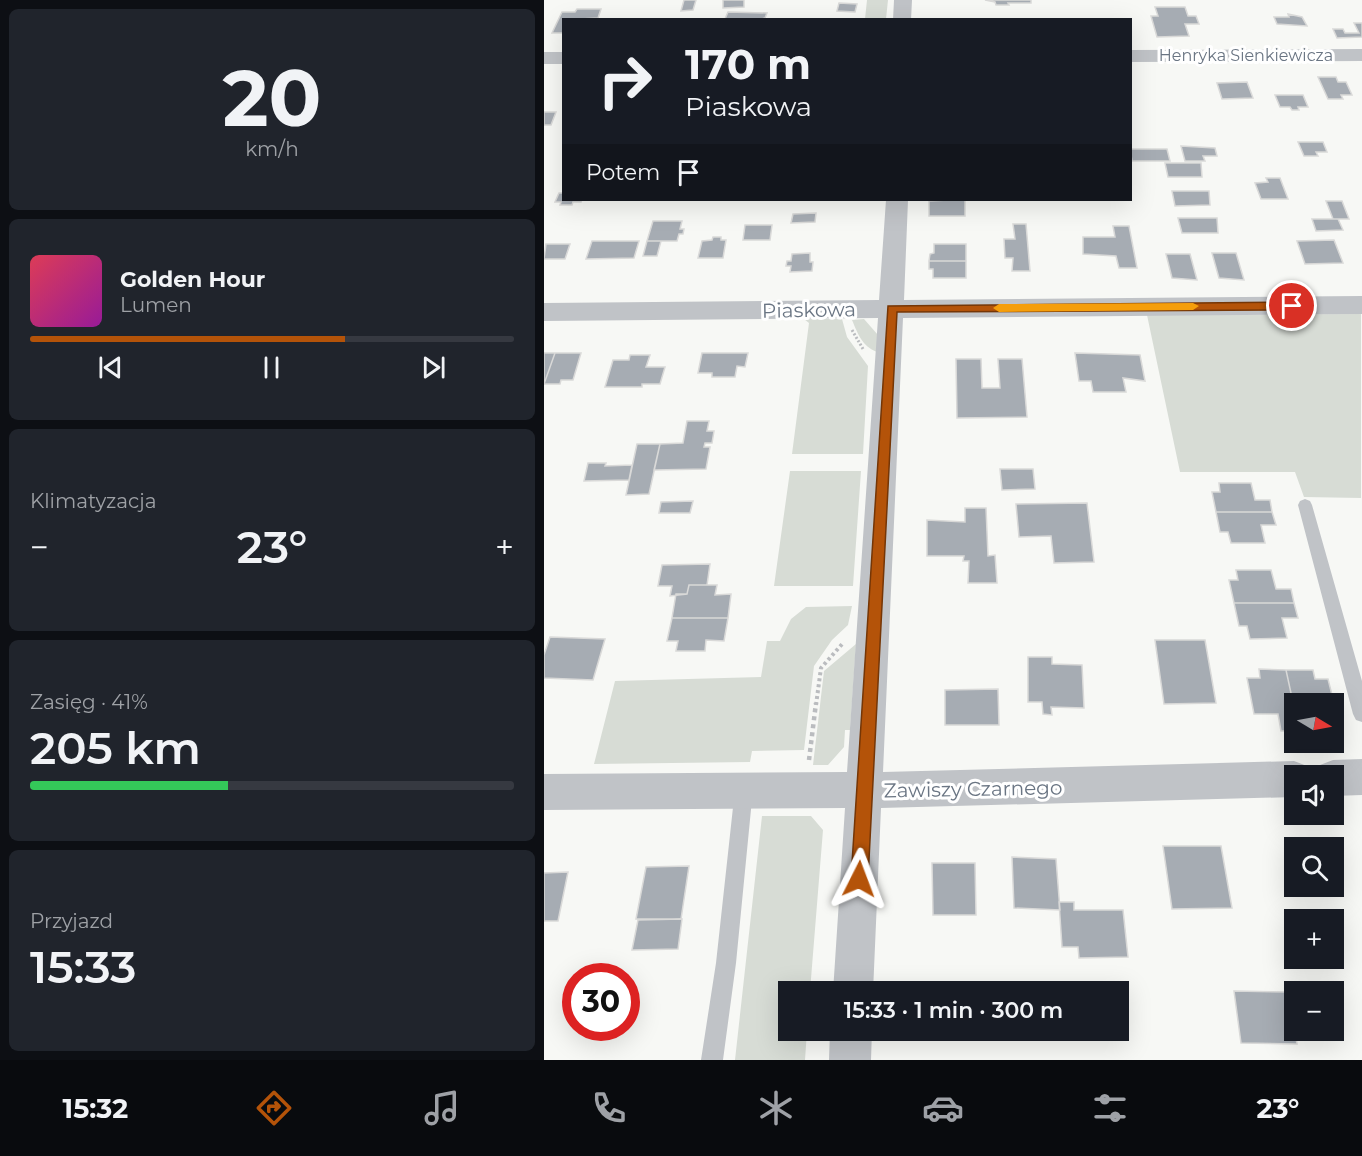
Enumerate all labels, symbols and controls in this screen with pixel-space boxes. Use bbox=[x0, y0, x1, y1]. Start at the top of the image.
text: 170 m bbox=[685, 38, 811, 90]
icon: right bbox=[586, 42, 664, 120]
street label: Henryka Sienkiewicza bbox=[1159, 46, 1333, 65]
text: 20 bbox=[223, 50, 321, 146]
text: Piaskowa bbox=[685, 90, 812, 123]
text: km/h bbox=[245, 137, 299, 161]
icon: arrive bbox=[672, 156, 705, 189]
text: Potem bbox=[586, 159, 660, 186]
text: Golden Hour bbox=[120, 266, 265, 293]
pin bbox=[1266, 280, 1317, 331]
icon: arrive bbox=[1275, 289, 1308, 322]
text: Lumen bbox=[120, 293, 192, 317]
street label: Piaskowa bbox=[762, 297, 856, 323]
icon: previous bbox=[94, 351, 127, 384]
icon: pause bbox=[255, 351, 288, 384]
icon: next bbox=[417, 351, 450, 384]
text: Klimatyzacja bbox=[30, 489, 157, 513]
text: 23° bbox=[237, 519, 307, 574]
text: − bbox=[30, 527, 49, 567]
text: + bbox=[495, 527, 514, 567]
text: Zasięg · 41% bbox=[30, 690, 148, 714]
north arrow bbox=[1284, 693, 1344, 753]
map controls bbox=[1284, 693, 1344, 1041]
text: 205 km bbox=[30, 720, 201, 775]
button: sound bbox=[1284, 765, 1344, 825]
street label: Zawiszy Czarnego bbox=[883, 775, 1063, 803]
button: search bbox=[1284, 837, 1344, 897]
position arrow bbox=[827, 847, 891, 911]
text: Przyjazd bbox=[30, 909, 113, 933]
button: + bbox=[1284, 909, 1344, 969]
text: 15:33 bbox=[30, 939, 137, 994]
speed limit sign: 30 bbox=[562, 963, 640, 1041]
button: − bbox=[1284, 981, 1344, 1041]
text: 15:33 · 1 min · 300 m bbox=[844, 997, 1063, 1024]
icon: directions bbox=[253, 1087, 295, 1129]
icon: music bbox=[421, 1087, 463, 1129]
icon: phone bbox=[588, 1087, 630, 1129]
icon: climate bbox=[755, 1087, 797, 1129]
icon: car bbox=[922, 1087, 964, 1129]
icon: filters bbox=[1089, 1087, 1131, 1129]
text: 15:32 bbox=[63, 1092, 128, 1125]
text: 23° bbox=[1257, 1092, 1299, 1125]

